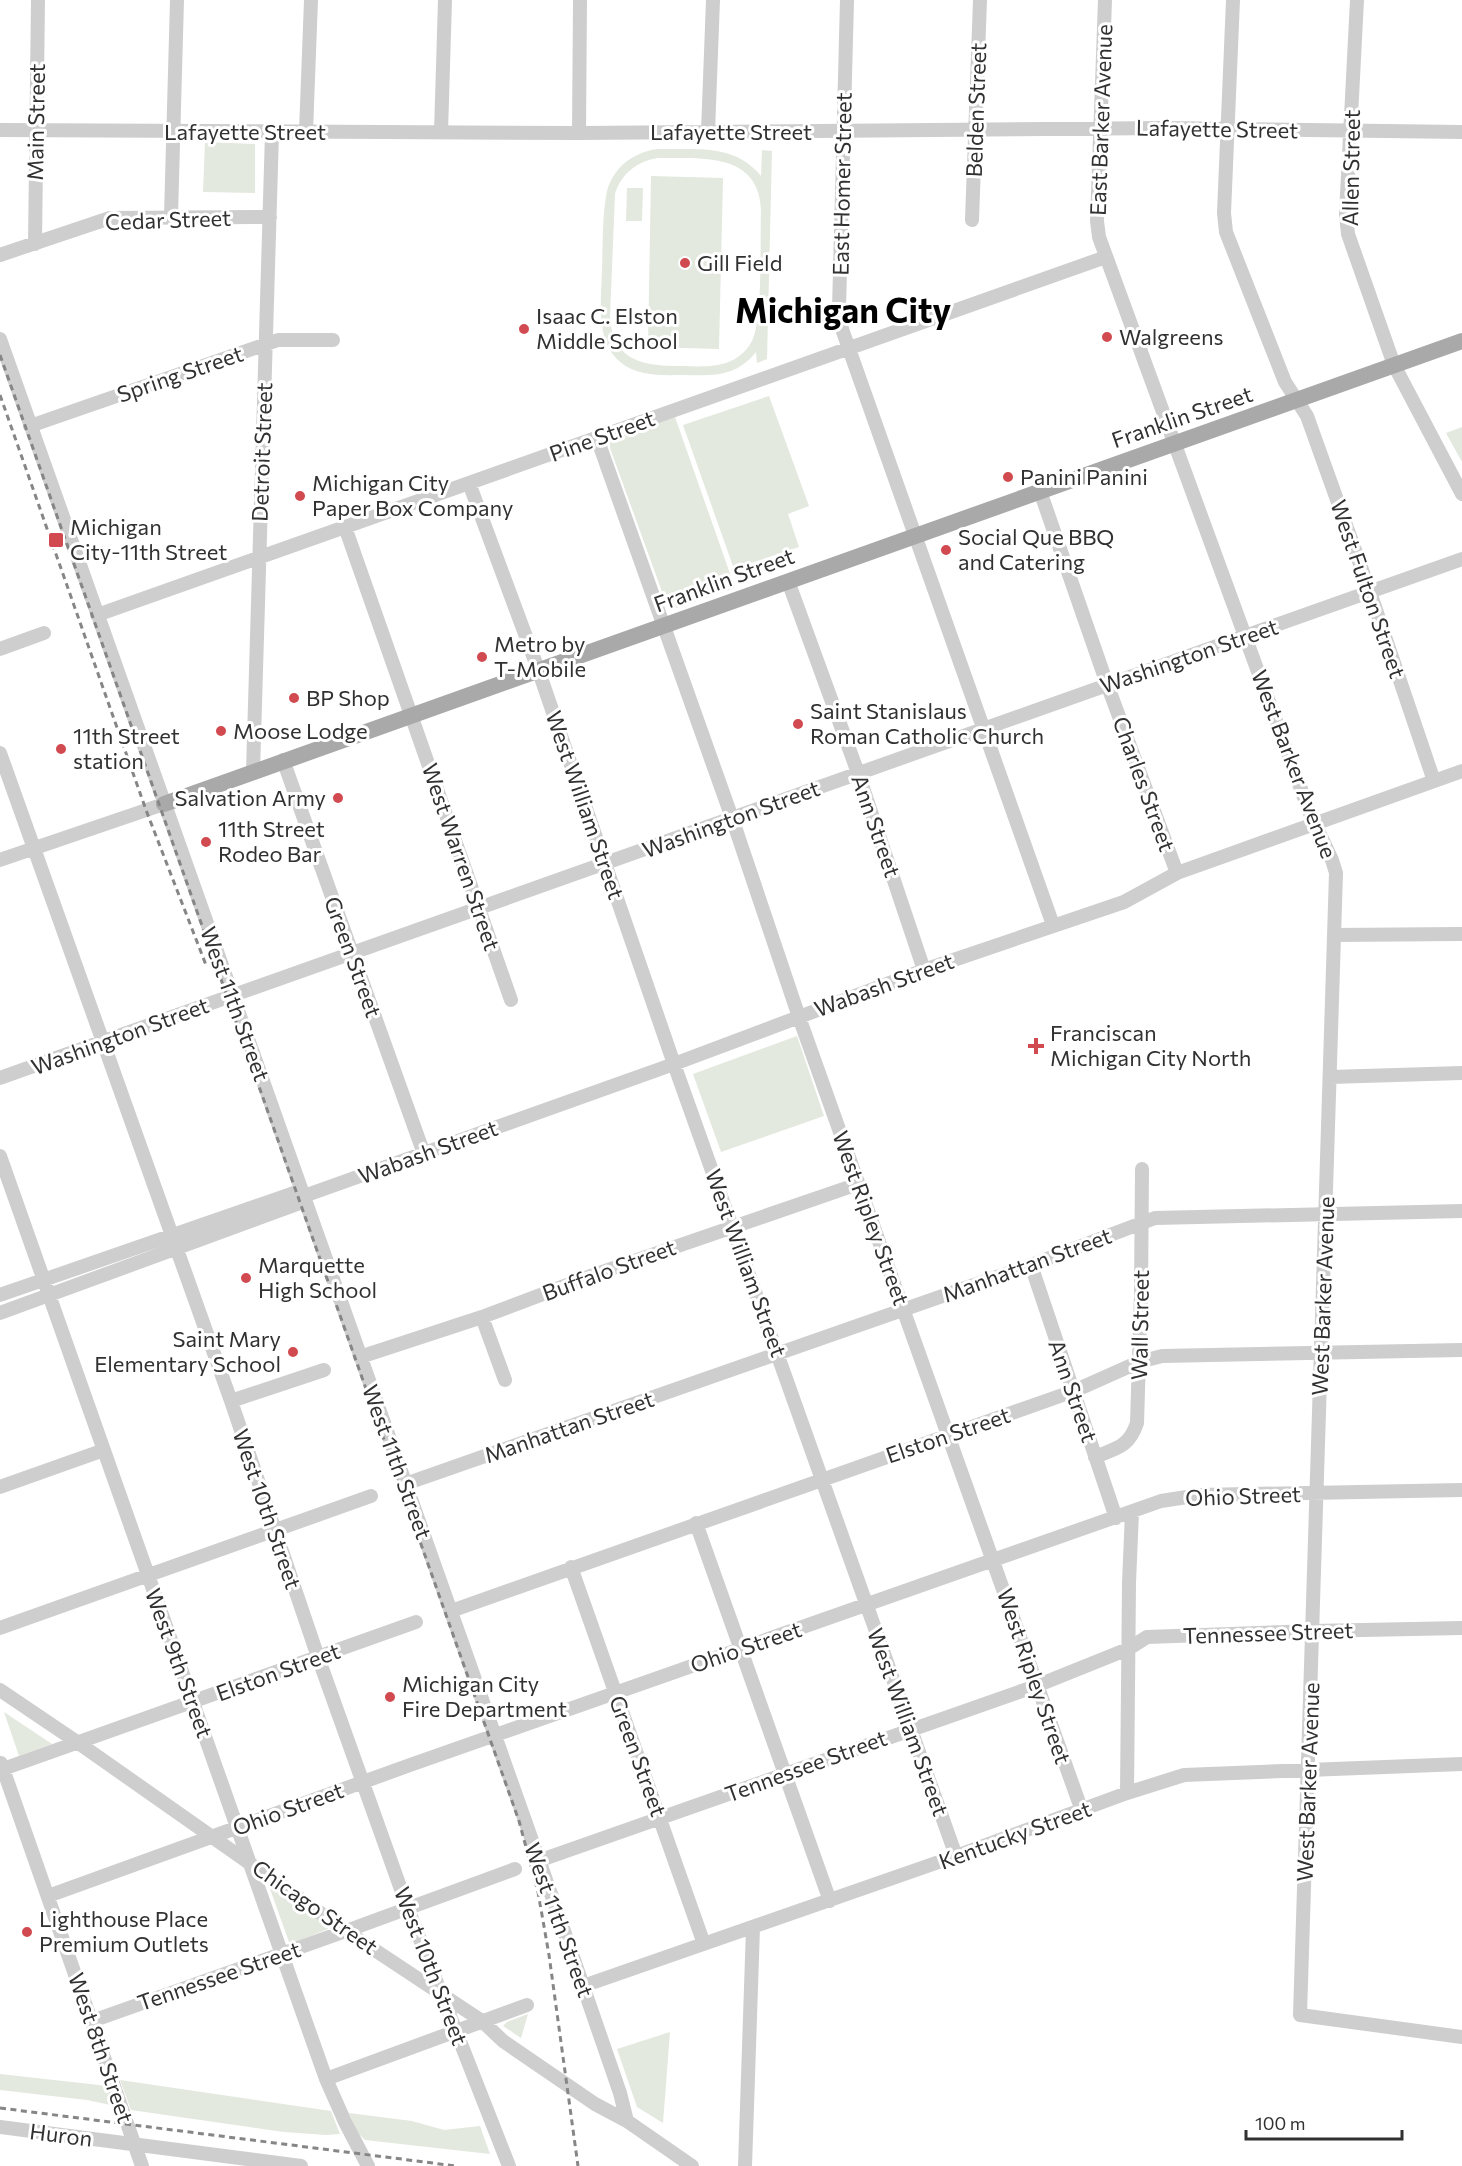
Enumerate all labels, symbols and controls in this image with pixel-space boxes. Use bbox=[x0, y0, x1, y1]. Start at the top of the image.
street label: East Barker Avenue bbox=[1084, 24, 1117, 216]
street label: Belden Street bbox=[960, 42, 991, 178]
street label: Main Street bbox=[21, 63, 50, 181]
street label: East Homer Street bbox=[826, 92, 857, 276]
street label: Allen Street bbox=[1336, 109, 1365, 227]
street label: Lafayette Street bbox=[1136, 114, 1298, 143]
street label: Lafayette Street bbox=[164, 118, 326, 145]
street label: Lafayette Street bbox=[650, 118, 812, 145]
street label: Cedar Street bbox=[105, 204, 231, 235]
place label: Gill Field bbox=[697, 249, 782, 276]
marker: Gill Field bbox=[678, 256, 692, 270]
district label: Michigan City bbox=[735, 288, 951, 330]
place label: Isaac C. Elston Middle School bbox=[536, 302, 678, 354]
marker: Isaac C. Elston Middle School bbox=[517, 322, 531, 336]
place label: Walgreens bbox=[1119, 323, 1224, 350]
marker: Walgreens bbox=[1100, 330, 1114, 344]
street label: Spring Street bbox=[113, 339, 246, 408]
street label: Franklin Street bbox=[1108, 380, 1256, 453]
street label: Detroit Street bbox=[246, 382, 277, 522]
street label: Pine Street bbox=[545, 404, 658, 467]
place label: Panini Panini bbox=[1020, 463, 1148, 490]
place label: Michigan City Paper Box Company bbox=[312, 469, 513, 521]
marker: Panini Panini bbox=[1001, 470, 1015, 484]
marker: Michigan City Paper Box Company bbox=[293, 489, 307, 503]
street label: West Fulton Street bbox=[1325, 496, 1412, 682]
place label: Michigan City-11th Street bbox=[70, 513, 227, 565]
place label: Social Que BBQ and Catering bbox=[958, 523, 1114, 575]
marker: Michigan City-11th Street bbox=[47, 531, 65, 549]
street label: Franklin Street bbox=[650, 542, 798, 617]
marker: Social Que BBQ and Catering bbox=[939, 543, 953, 557]
street label: Washington Street bbox=[1096, 612, 1281, 699]
place label: Metro by T-Mobile bbox=[494, 630, 586, 682]
marker: Metro by T-Mobile bbox=[475, 650, 489, 664]
street label: West Barker Avenue bbox=[1246, 666, 1343, 862]
place label: BP Shop bbox=[306, 684, 390, 711]
marker: BP Shop bbox=[287, 691, 301, 705]
place label: Saint Stanislaus Roman Catholic Church bbox=[810, 697, 1044, 749]
street label: West William Street bbox=[541, 707, 630, 903]
street label: Charles Street bbox=[1108, 713, 1181, 855]
place label: Moose Lodge bbox=[233, 717, 368, 744]
marker: Saint Stanislaus Roman Catholic Church bbox=[791, 717, 805, 731]
place label: 11th Street station bbox=[73, 722, 180, 774]
marker: Moose Lodge bbox=[214, 724, 228, 738]
marker: 11th Street station bbox=[54, 742, 68, 756]
street label: West Warren Street bbox=[417, 760, 506, 954]
street label: Ann Street bbox=[846, 771, 907, 881]
street label: Washington Street bbox=[639, 774, 823, 863]
place label: Salvation Army bbox=[174, 784, 326, 811]
marker: Salvation Army bbox=[331, 791, 345, 805]
place label: 11th Street Rodeo Bar bbox=[218, 815, 325, 867]
marker: 11th Street Rodeo Bar bbox=[199, 835, 213, 849]
street label: Green Street bbox=[319, 893, 388, 1021]
street label: West 11th Street bbox=[195, 923, 276, 1085]
street label: Wabash Street bbox=[810, 947, 957, 1022]
street label: Washington Street bbox=[28, 991, 212, 1080]
place label: Franciscan Michigan City North bbox=[1050, 1019, 1251, 1071]
marker: Franciscan Michigan City North bbox=[1027, 1037, 1045, 1055]
street label: Wabash Street bbox=[354, 1114, 501, 1189]
street label: West Ripley Street bbox=[827, 1127, 916, 1309]
street label: West William Street bbox=[700, 1165, 793, 1360]
street label: West Barker Avenue bbox=[1306, 1196, 1339, 1396]
street label: Manhattan Street bbox=[939, 1221, 1115, 1308]
street label: Buffalo Street bbox=[539, 1233, 679, 1306]
place label: Marquette High School bbox=[258, 1251, 377, 1303]
street label: Wall Street bbox=[1125, 1270, 1154, 1380]
marker: Marquette High School bbox=[239, 1271, 253, 1285]
place label: Saint Mary Elementary School bbox=[94, 1325, 281, 1377]
street label: Ann Street bbox=[1043, 1336, 1104, 1446]
marker: Saint Mary Elementary School bbox=[286, 1345, 300, 1359]
street label: West 11th Street bbox=[357, 1381, 438, 1543]
street label: Manhattan Street bbox=[480, 1385, 657, 1468]
street label: Elston Street bbox=[882, 1401, 1014, 1468]
street label: West 10th Street bbox=[227, 1425, 307, 1592]
street label: Ohio Street bbox=[1185, 1480, 1301, 1511]
street label: West 9th Street bbox=[140, 1584, 219, 1741]
street label: West Ripley Street bbox=[992, 1585, 1077, 1767]
street label: Ohio Street bbox=[687, 1615, 805, 1678]
street label: Tennessee Street bbox=[1182, 1616, 1354, 1649]
street label: West William Street bbox=[862, 1624, 955, 1819]
street label: Elston Street bbox=[212, 1637, 343, 1706]
place label: Michigan City Fire Department bbox=[402, 1670, 567, 1722]
street label: West Barker Avenue bbox=[1291, 1682, 1324, 1882]
marker: Michigan City Fire Department bbox=[383, 1690, 397, 1704]
street label: Green Street bbox=[604, 1692, 673, 1820]
street label: Tennessee Street bbox=[721, 1724, 891, 1807]
street label: Ohio Street bbox=[229, 1776, 347, 1841]
street label: Kentucky Street bbox=[935, 1794, 1095, 1875]
street label: West 11th Street bbox=[519, 1839, 600, 2001]
street label: Chicago Street bbox=[247, 1853, 383, 1960]
street label: West 10th Street bbox=[389, 1883, 474, 2049]
place label: Lighthouse Place Premium Outlets bbox=[39, 1905, 209, 1957]
marker: Lighthouse Place Premium Outlets bbox=[20, 1925, 34, 1939]
street label: Tennessee Street bbox=[134, 1935, 304, 2016]
street label: West 8th Street bbox=[63, 1969, 140, 2126]
scale bar bbox=[1246, 2103, 1402, 2141]
text: 100 m bbox=[1255, 2112, 1305, 2134]
street label: Huron bbox=[28, 2117, 94, 2152]

